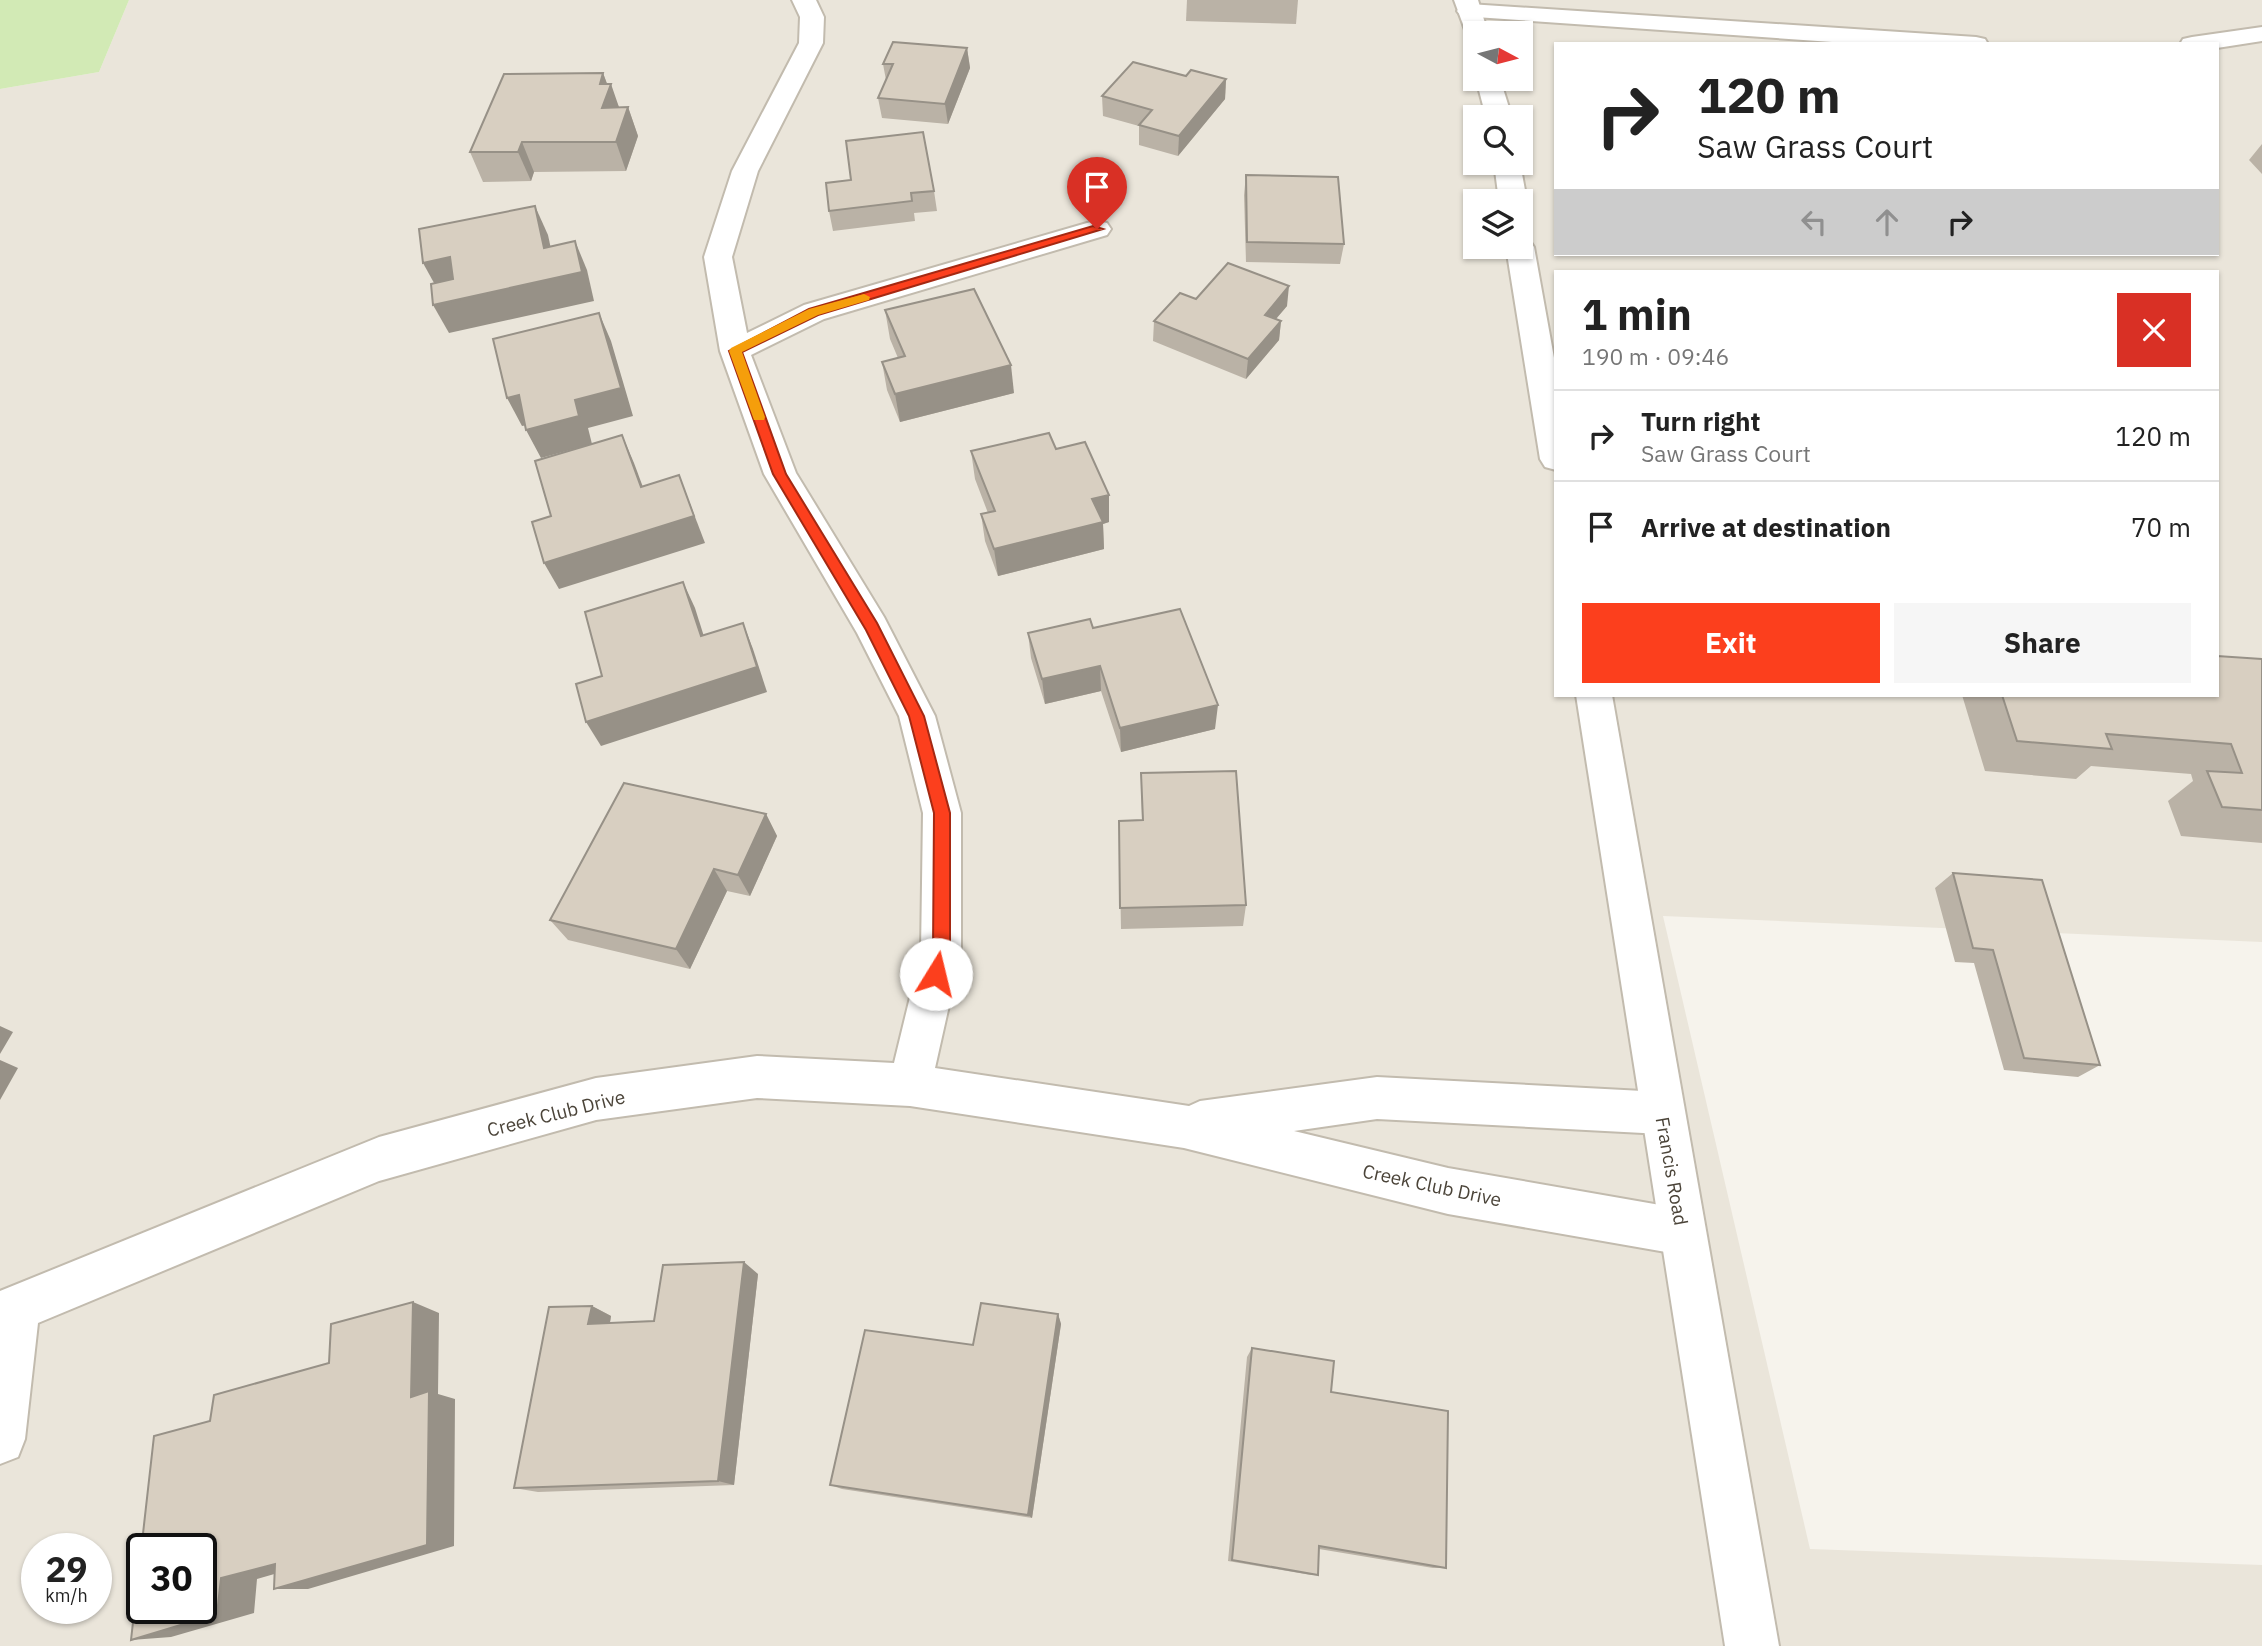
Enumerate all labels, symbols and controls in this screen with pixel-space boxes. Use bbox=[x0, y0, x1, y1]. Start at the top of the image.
north arrow bbox=[1463, 21, 1533, 91]
map controls bbox=[1463, 21, 1533, 259]
text: 120 m bbox=[1697, 63, 1841, 126]
icon: right bbox=[1582, 70, 1673, 161]
button: search bbox=[1463, 105, 1533, 175]
text: Saw Grass Court bbox=[1697, 125, 1933, 167]
pin bbox=[1067, 157, 1127, 229]
icon: arrive bbox=[1078, 168, 1116, 206]
button: layers bbox=[1463, 189, 1533, 259]
icon: left bbox=[1795, 203, 1833, 241]
icon: ahead bbox=[1868, 203, 1906, 241]
icon: right bbox=[1941, 203, 1979, 241]
text: 1 min bbox=[1582, 287, 1692, 342]
button: close bbox=[2117, 293, 2191, 367]
text: 190 m · 09:46 bbox=[1582, 341, 1729, 371]
text: Turn right bbox=[1641, 404, 1760, 438]
icon: right bbox=[1582, 417, 1620, 455]
text: 120 m bbox=[2115, 419, 2191, 453]
text: Saw Grass Court bbox=[1641, 438, 1811, 468]
icon: arrive bbox=[1582, 508, 1620, 546]
text: Arrive at destination bbox=[1641, 510, 1891, 544]
text: 70 m bbox=[2131, 510, 2191, 544]
button: Exit bbox=[1582, 603, 1880, 683]
button: Share bbox=[1894, 603, 2191, 683]
position arrow bbox=[899, 937, 973, 1011]
street label: Creek Club Drive bbox=[484, 1084, 628, 1142]
street label: Francis Road bbox=[1651, 1115, 1693, 1227]
street label: Creek Club Drive bbox=[1360, 1159, 1504, 1211]
speed limit sign: 30 bbox=[126, 1533, 217, 1624]
text: 29 bbox=[45, 1546, 88, 1592]
text: km/h bbox=[45, 1584, 88, 1607]

